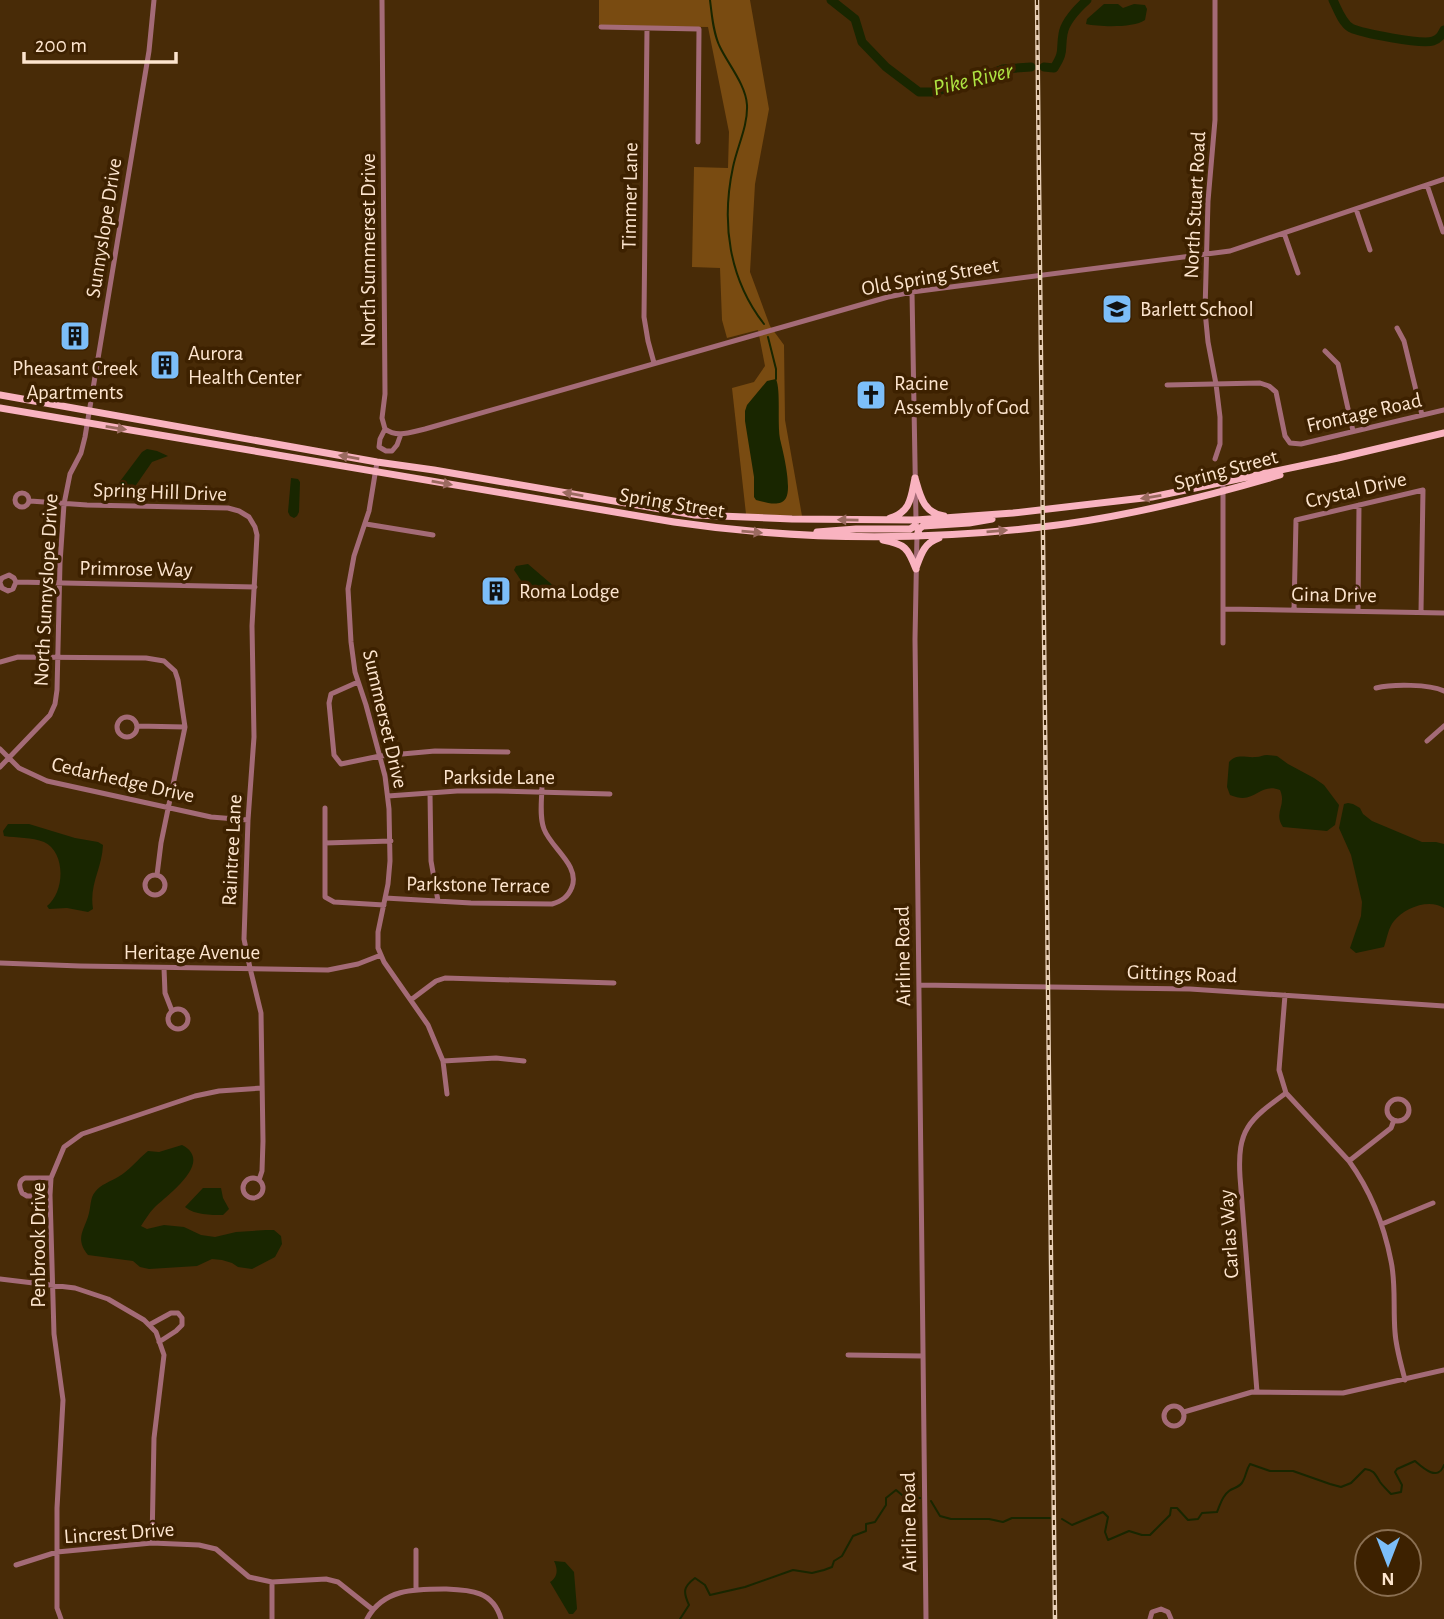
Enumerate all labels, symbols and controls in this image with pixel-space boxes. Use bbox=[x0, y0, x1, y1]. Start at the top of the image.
scale bar bbox=[24, 21, 177, 65]
text: 200 m bbox=[35, 35, 87, 56]
water label: Pike River bbox=[931, 60, 1016, 100]
street label: North Stuart Road bbox=[1181, 131, 1209, 279]
street label: Timmer Lane bbox=[619, 142, 641, 250]
street label: North Summerset Drive bbox=[358, 153, 379, 347]
street label: Sunnyslope Drive bbox=[83, 157, 125, 299]
street label: Old Spring Street bbox=[860, 255, 1001, 299]
school or university icon: Barlett School bbox=[1100, 292, 1134, 326]
place label: Barlett School bbox=[1140, 299, 1254, 320]
building icon: Pheasant Creek Apartments bbox=[58, 319, 92, 353]
place label: Aurora Health Center bbox=[188, 343, 302, 388]
building icon: Aurora Health Center bbox=[148, 348, 182, 382]
place label: Pheasant Creek Apartments bbox=[12, 358, 138, 403]
place label: Racine Assembly of God bbox=[894, 373, 1030, 418]
church icon: Racine Assembly of God bbox=[854, 378, 888, 412]
street label: Frontage Road bbox=[1304, 390, 1424, 436]
one-way arrow bbox=[105, 423, 127, 434]
street label: Spring Street bbox=[1172, 446, 1280, 494]
one-way arrow bbox=[338, 451, 360, 462]
street label: Crystal Drive bbox=[1303, 468, 1409, 512]
one-way arrow bbox=[432, 478, 454, 489]
street label: Spring Hill Drive bbox=[93, 479, 227, 505]
street label: Spring Street bbox=[618, 484, 726, 522]
one-way arrow bbox=[562, 488, 584, 499]
one-way arrow bbox=[1140, 491, 1162, 502]
street label: North Sunnyslope Drive bbox=[30, 493, 62, 687]
one-way arrow bbox=[837, 514, 859, 526]
one-way arrow bbox=[986, 525, 1008, 536]
one-way arrow bbox=[741, 527, 763, 538]
street label: Primrose Way bbox=[79, 558, 193, 580]
building icon: Roma Lodge bbox=[479, 574, 513, 608]
place label: Roma Lodge bbox=[519, 581, 620, 602]
street label: Gina Drive bbox=[1291, 584, 1377, 606]
street label: Summerset Drive bbox=[359, 648, 411, 790]
street label: Cedarhedge Drive bbox=[50, 753, 196, 807]
street label: Parkside Lane bbox=[443, 767, 555, 788]
street label: Raintree Lane bbox=[219, 794, 245, 906]
street label: Parkstone Terrace bbox=[406, 873, 550, 897]
street label: Airline Road bbox=[892, 906, 914, 1006]
street label: Heritage Avenue bbox=[124, 942, 260, 963]
street label: Gittings Road bbox=[1127, 962, 1238, 986]
street label: Penbrook Drive bbox=[28, 1182, 49, 1308]
street label: Carlas Way bbox=[1215, 1189, 1243, 1279]
street label: Airline Road bbox=[898, 1472, 920, 1572]
street label: Lincrest Drive bbox=[63, 1519, 175, 1547]
north arrow bbox=[1353, 1528, 1423, 1598]
text: N bbox=[1381, 1569, 1395, 1588]

